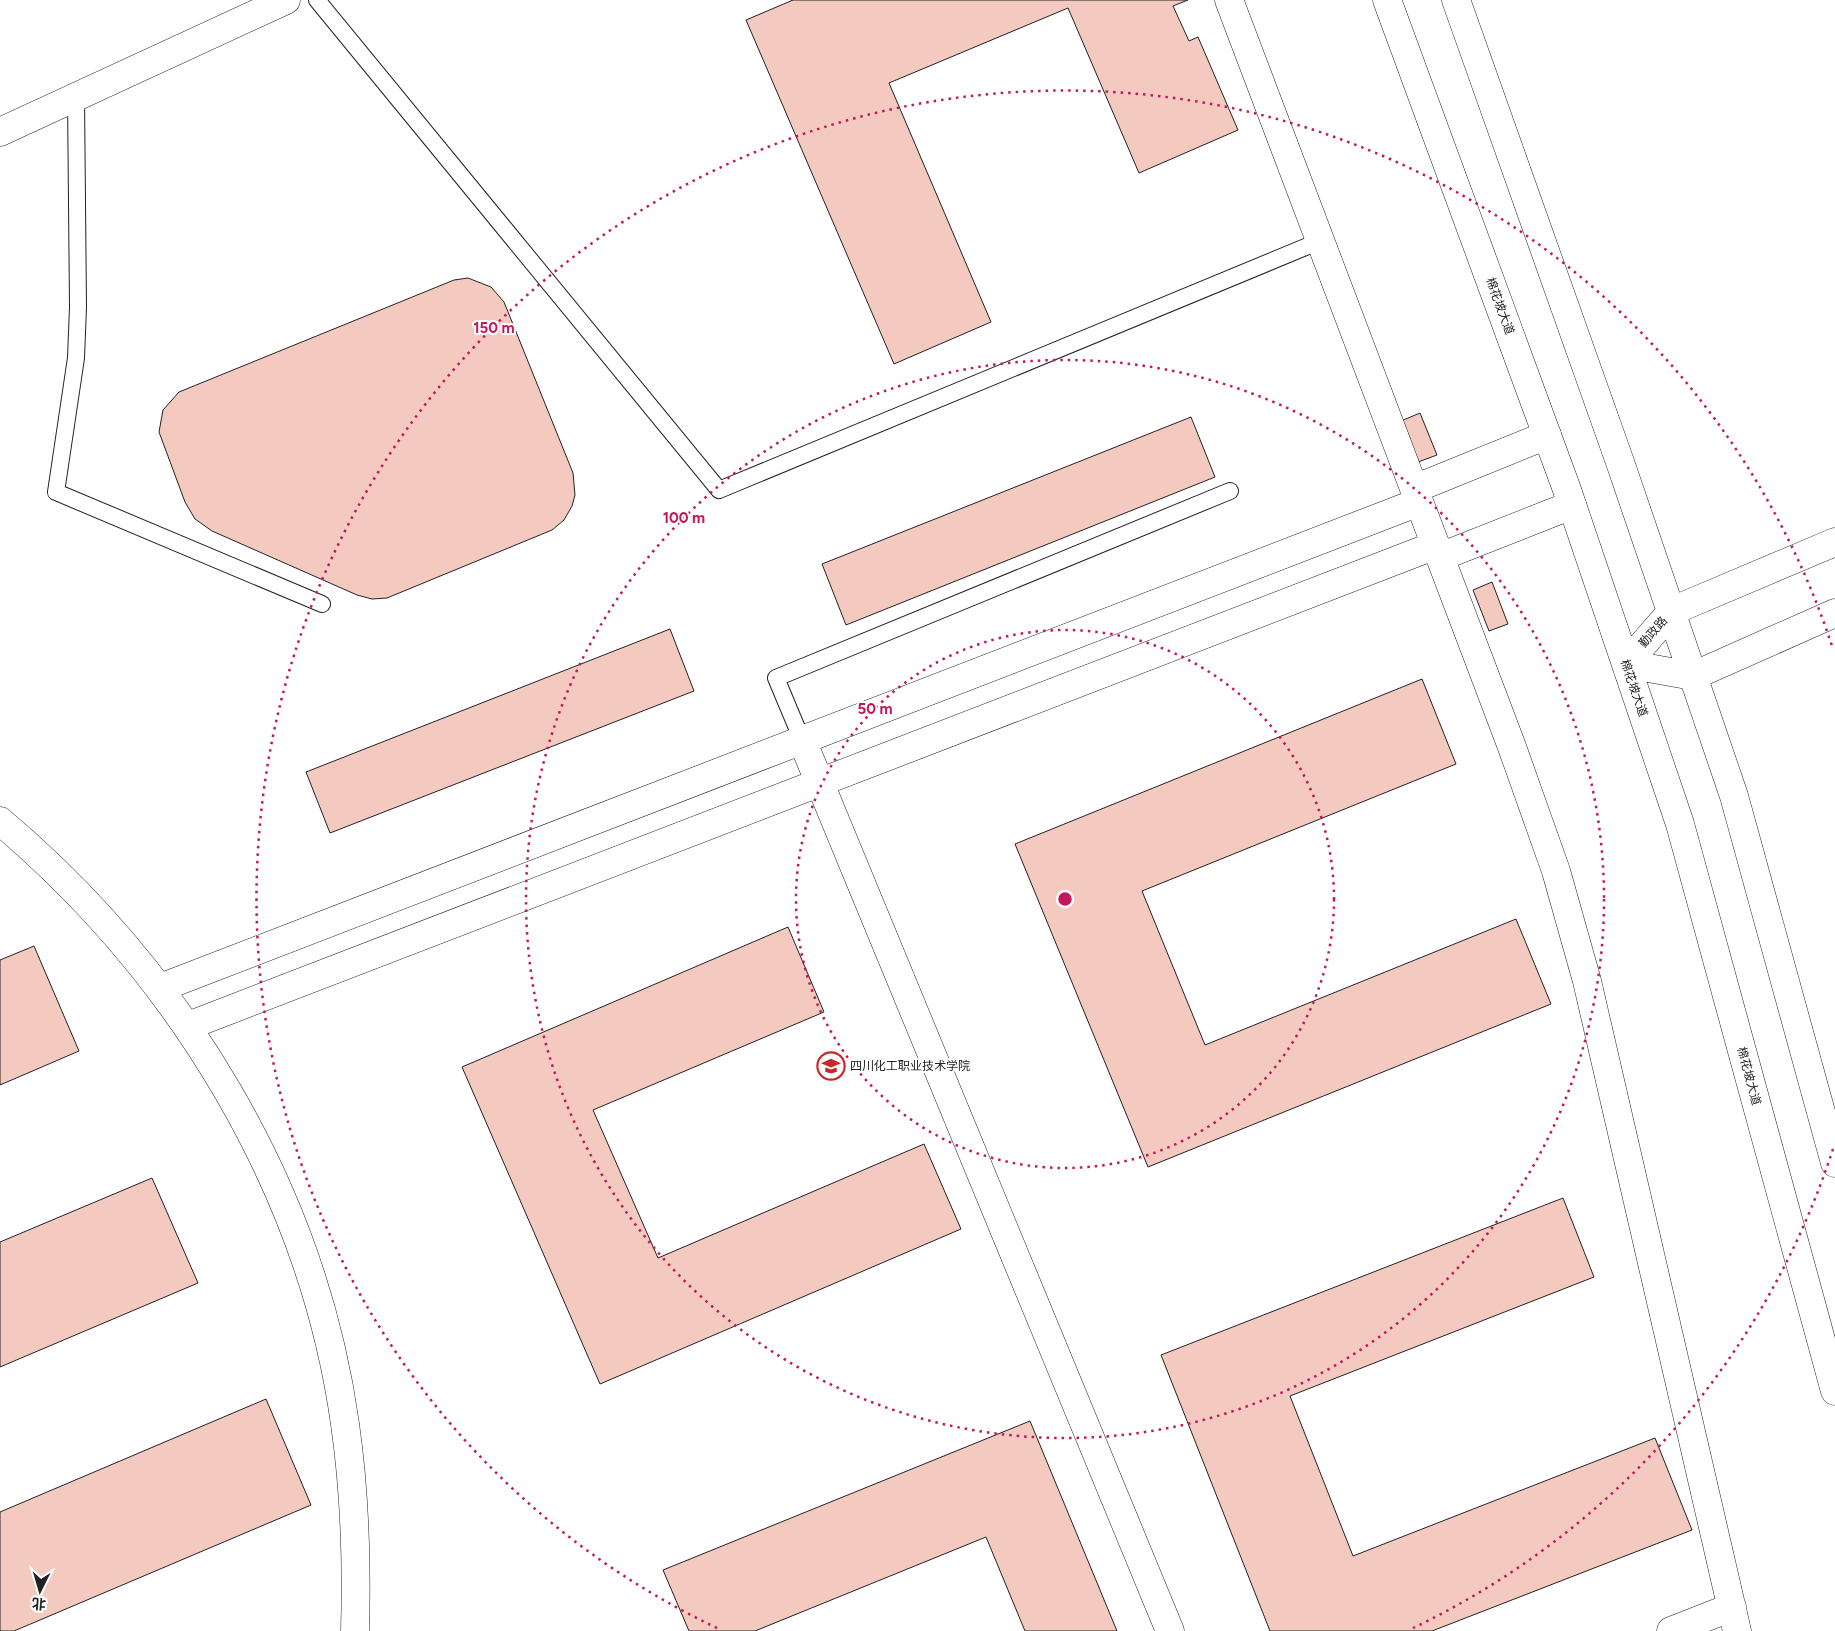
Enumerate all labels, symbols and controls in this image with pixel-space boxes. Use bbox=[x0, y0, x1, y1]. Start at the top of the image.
street label: 棉花坡大道 bbox=[1483, 275, 1517, 337]
text: 150 m bbox=[473, 319, 515, 337]
text: 100 m bbox=[663, 509, 705, 527]
street label: 勤政路 bbox=[1636, 614, 1670, 650]
street label: 棉花坡大道 bbox=[1618, 657, 1650, 719]
text: 50 m bbox=[857, 700, 893, 718]
centre of rings bbox=[1056, 890, 1074, 908]
street label: 棉花坡大道 bbox=[1734, 1045, 1764, 1107]
school or university icon: 四川化工职业技术学院 bbox=[816, 1051, 846, 1081]
place label: 四川化工职业技术学院 bbox=[850, 1059, 970, 1073]
north arrow bbox=[15, 1566, 65, 1616]
text: 北 bbox=[31, 1594, 47, 1613]

